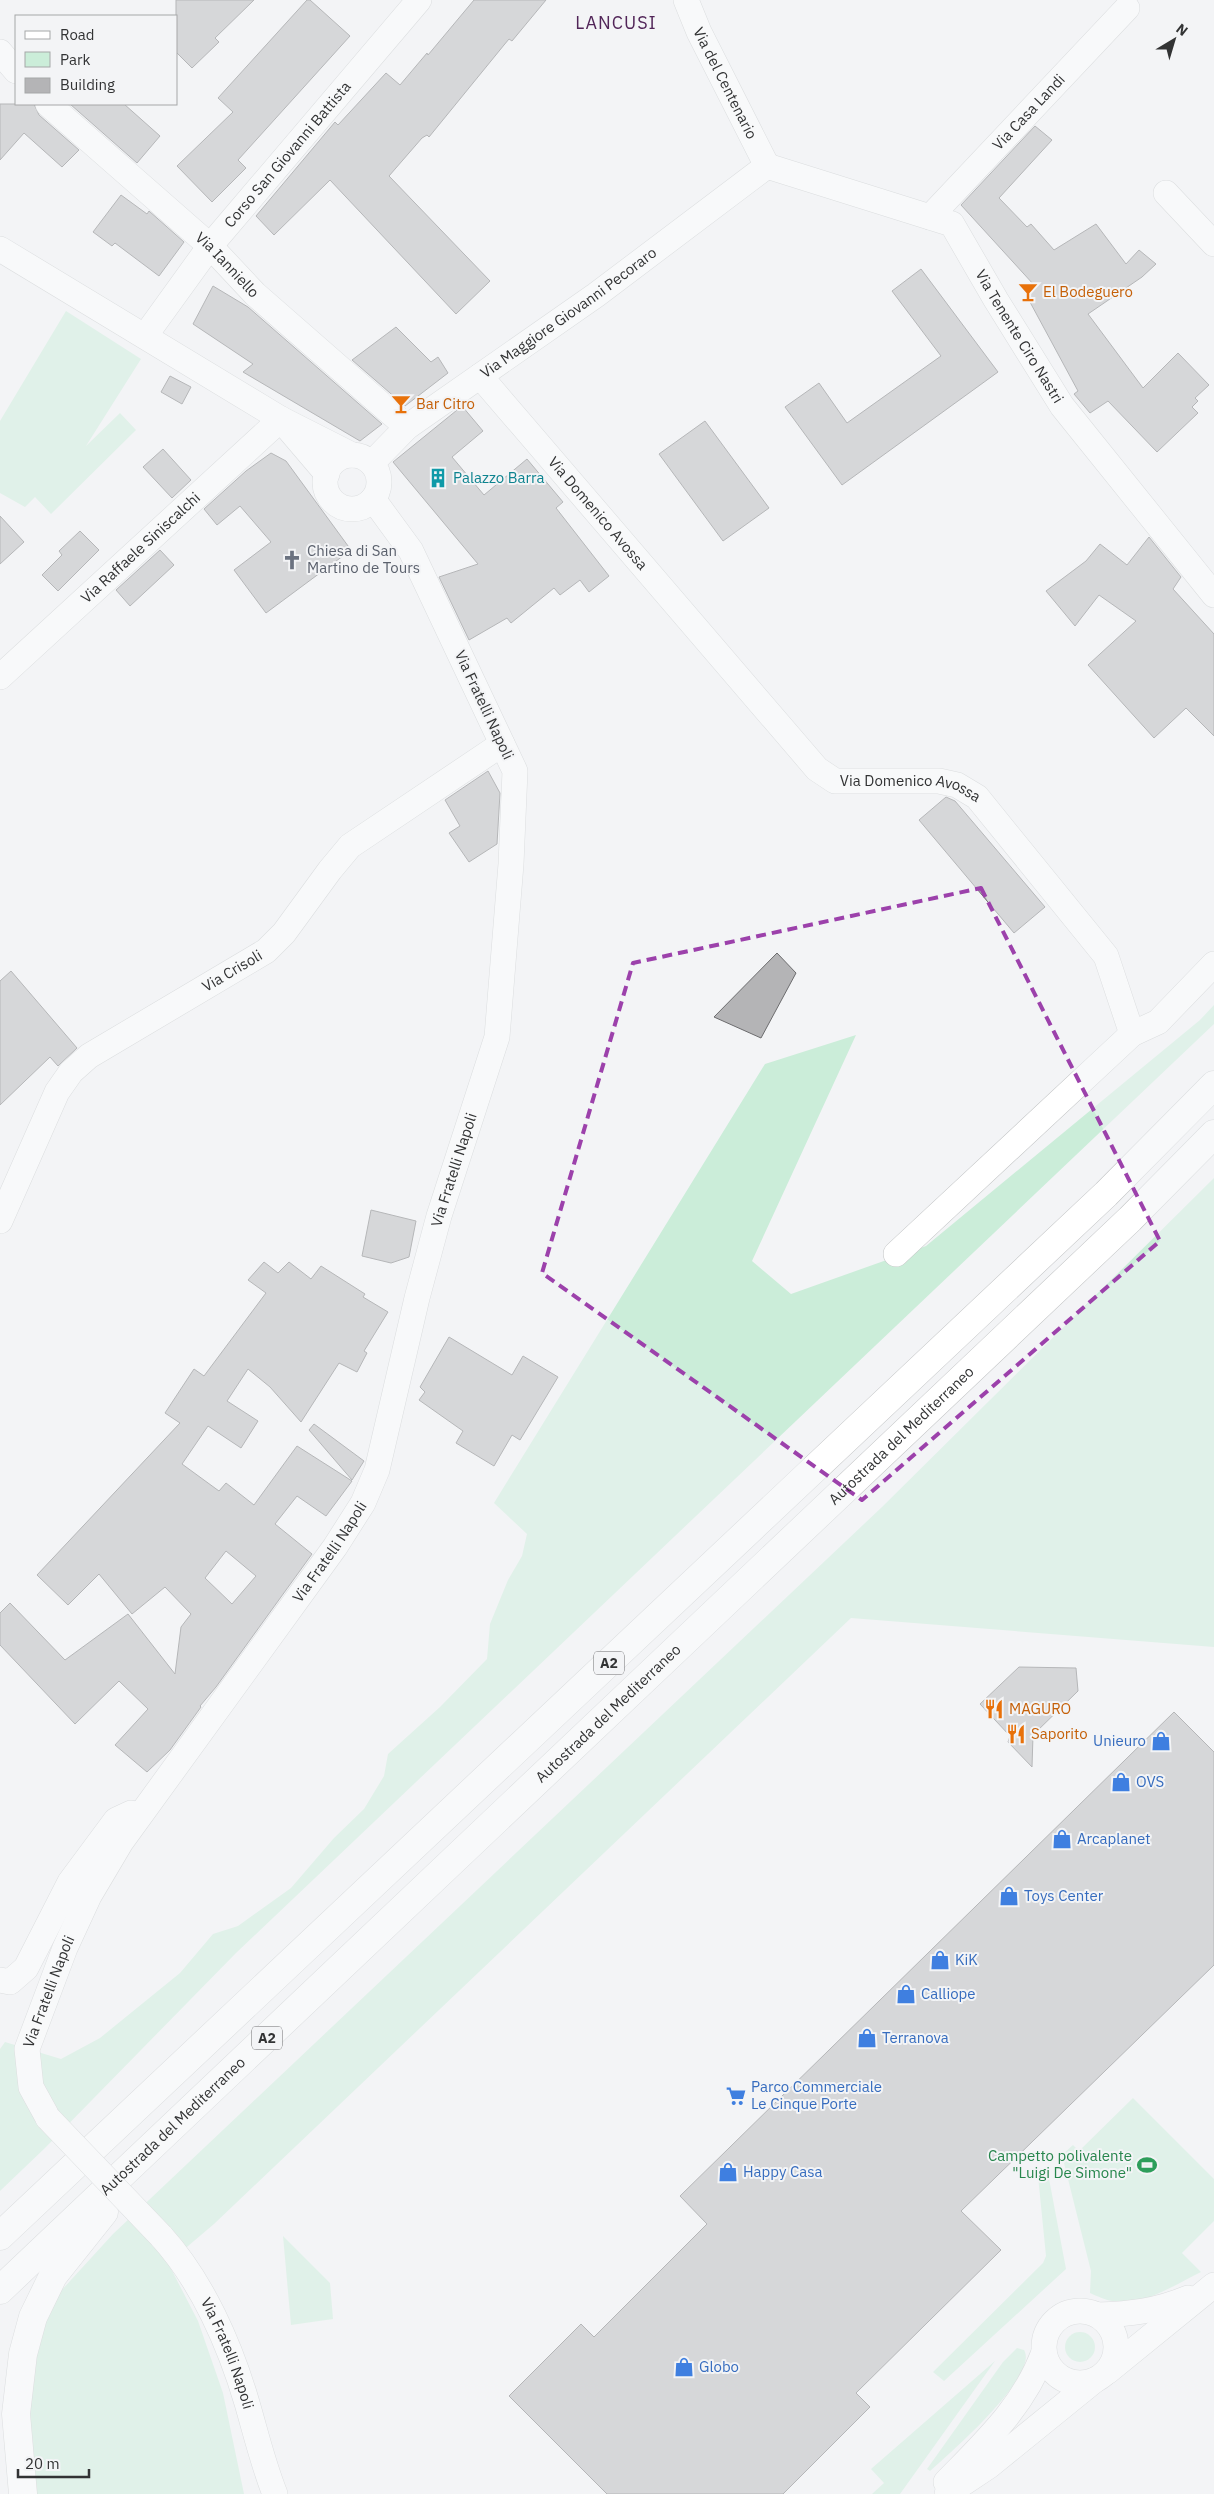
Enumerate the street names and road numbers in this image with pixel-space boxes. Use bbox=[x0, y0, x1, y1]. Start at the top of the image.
street label: Via del Centenario bbox=[689, 24, 762, 142]
street label: Via Casa Landi bbox=[988, 70, 1069, 154]
street label: Corso San Giovanni Battista bbox=[220, 77, 355, 231]
street label: Via Ianniello bbox=[192, 228, 264, 301]
street label: Via Maggiore Giovanni Pecoraro bbox=[476, 243, 660, 382]
street label: Via Tenente Ciro Nastri bbox=[971, 266, 1068, 407]
street label: Via Domenico Avossa bbox=[544, 452, 652, 574]
street label: Via Raffaele Siniscalchi bbox=[77, 488, 204, 607]
street label: Via Fratelli Napoli bbox=[451, 647, 518, 762]
street label: Via Domenico Avossa bbox=[840, 771, 984, 806]
street label: Via Crisoli bbox=[198, 945, 265, 996]
street label: Via Fratelli Napoli bbox=[427, 1110, 481, 1229]
street label: Autostrada del Mediterraneo bbox=[824, 1362, 978, 1509]
street label: Via Fratelli Napoli bbox=[288, 1498, 371, 1606]
street label: Autostrada del Mediterraneo bbox=[531, 1640, 684, 1786]
road number: A2 bbox=[594, 1652, 624, 1675]
street label: Via Fratelli Napoli bbox=[18, 1932, 79, 2050]
road number: A2 bbox=[252, 2026, 282, 2050]
street label: Autostrada del Mediterraneo bbox=[96, 2053, 249, 2199]
street label: Via Fratelli Napoli bbox=[197, 2294, 258, 2411]

